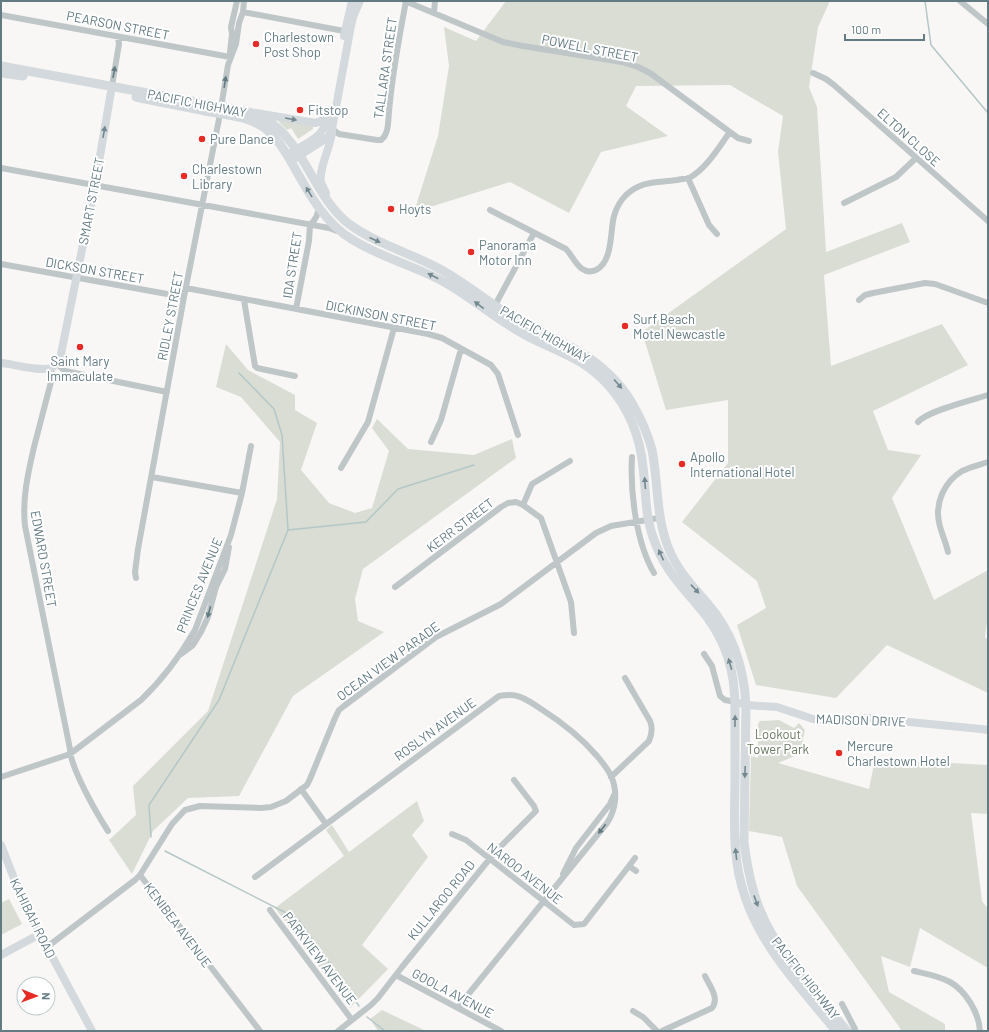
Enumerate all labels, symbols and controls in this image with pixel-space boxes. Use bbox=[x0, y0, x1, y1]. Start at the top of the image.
street label: PEARSON STREET bbox=[65, 7, 171, 43]
street label: TALLARA STREET bbox=[370, 16, 400, 120]
scale bar bbox=[845, 16, 924, 42]
text: 100 m bbox=[851, 22, 881, 36]
place label: Charlestown Post Shop bbox=[264, 29, 334, 60]
street label: POWELL STREET bbox=[540, 31, 640, 65]
marker: Charlestown Post Shop bbox=[251, 39, 261, 49]
one-way arrow bbox=[111, 66, 117, 78]
one-way arrow bbox=[222, 76, 228, 88]
street label: PACIFIC HIGHWAY bbox=[146, 86, 248, 120]
place label: Fitstop bbox=[308, 102, 348, 118]
marker: Fitstop bbox=[295, 105, 305, 115]
street label: ELTON CLOSE bbox=[874, 105, 944, 169]
one-way arrow bbox=[285, 116, 297, 122]
one-way arrow bbox=[101, 126, 107, 138]
place label: Pure Dance bbox=[210, 131, 274, 147]
marker: Pure Dance bbox=[197, 134, 207, 144]
street label: SMART STREET bbox=[75, 156, 107, 246]
place label: Charlestown Library bbox=[192, 161, 262, 192]
marker: Charlestown Library bbox=[179, 171, 189, 181]
one-way arrow bbox=[305, 187, 313, 197]
place label: Hoyts bbox=[399, 201, 431, 217]
marker: Hoyts bbox=[386, 204, 396, 214]
street label: IDA STREET bbox=[279, 230, 305, 300]
one-way arrow bbox=[370, 237, 382, 243]
place label: Panorama Motor Inn bbox=[479, 237, 536, 268]
marker: Panorama Motor Inn bbox=[466, 247, 476, 257]
street label: DICKSON STREET bbox=[44, 253, 146, 287]
street label: RIDLEY STREET bbox=[154, 270, 186, 362]
one-way arrow bbox=[428, 273, 439, 279]
street label: DICKINSON STREET bbox=[324, 296, 438, 334]
one-way arrow bbox=[473, 301, 484, 309]
street label: PACIFIC HIGHWAY bbox=[497, 302, 593, 366]
place label: Surf Beach Motel Newcastle bbox=[633, 311, 725, 342]
marker: Surf Beach Motel Newcastle bbox=[620, 321, 630, 331]
marker: Saint Mary Immaculate bbox=[75, 342, 85, 352]
place label: Saint Mary Immaculate bbox=[47, 353, 113, 384]
one-way arrow bbox=[613, 379, 622, 390]
place label: Apollo International Hotel bbox=[690, 449, 795, 480]
marker: Apollo International Hotel bbox=[677, 459, 687, 469]
one-way arrow bbox=[641, 477, 648, 489]
street label: KERR STREET bbox=[423, 495, 497, 555]
street label: EDWARD STREET bbox=[28, 509, 60, 609]
street label: PRINCES AVENUE bbox=[173, 535, 225, 635]
one-way arrow bbox=[658, 550, 664, 561]
one-way arrow bbox=[690, 584, 699, 594]
one-way arrow bbox=[205, 606, 211, 619]
street label: OCEAN VIEW PARADE bbox=[333, 618, 443, 704]
one-way arrow bbox=[727, 658, 733, 670]
street label: ROSLYN AVENUE bbox=[391, 694, 479, 764]
street label: MADISON DRIVE bbox=[816, 710, 907, 730]
one-way arrow bbox=[732, 714, 738, 727]
park label: Lookout Tower Park bbox=[747, 726, 810, 757]
place label: Mercure Charlestown Hotel bbox=[847, 738, 950, 769]
marker: Mercure Charlestown Hotel bbox=[834, 748, 844, 758]
one-way arrow bbox=[742, 766, 748, 779]
one-way arrow bbox=[598, 824, 606, 835]
street label: NAROO AVENUE bbox=[484, 839, 566, 907]
one-way arrow bbox=[733, 848, 739, 860]
street label: KULLAROO ROAD bbox=[404, 857, 478, 943]
street label: KAHIBAH ROAD bbox=[7, 875, 59, 961]
street label: KENIBEA AVENUE bbox=[141, 879, 215, 971]
one-way arrow bbox=[754, 895, 760, 907]
street label: PARKVIEW AVENUE bbox=[280, 908, 360, 1008]
street label: PACIFIC HIGHWAY bbox=[769, 933, 843, 1023]
street label: GOOLA AVENUE bbox=[409, 965, 497, 1021]
north arrow bbox=[16, 976, 56, 1016]
text: N bbox=[40, 992, 53, 1000]

